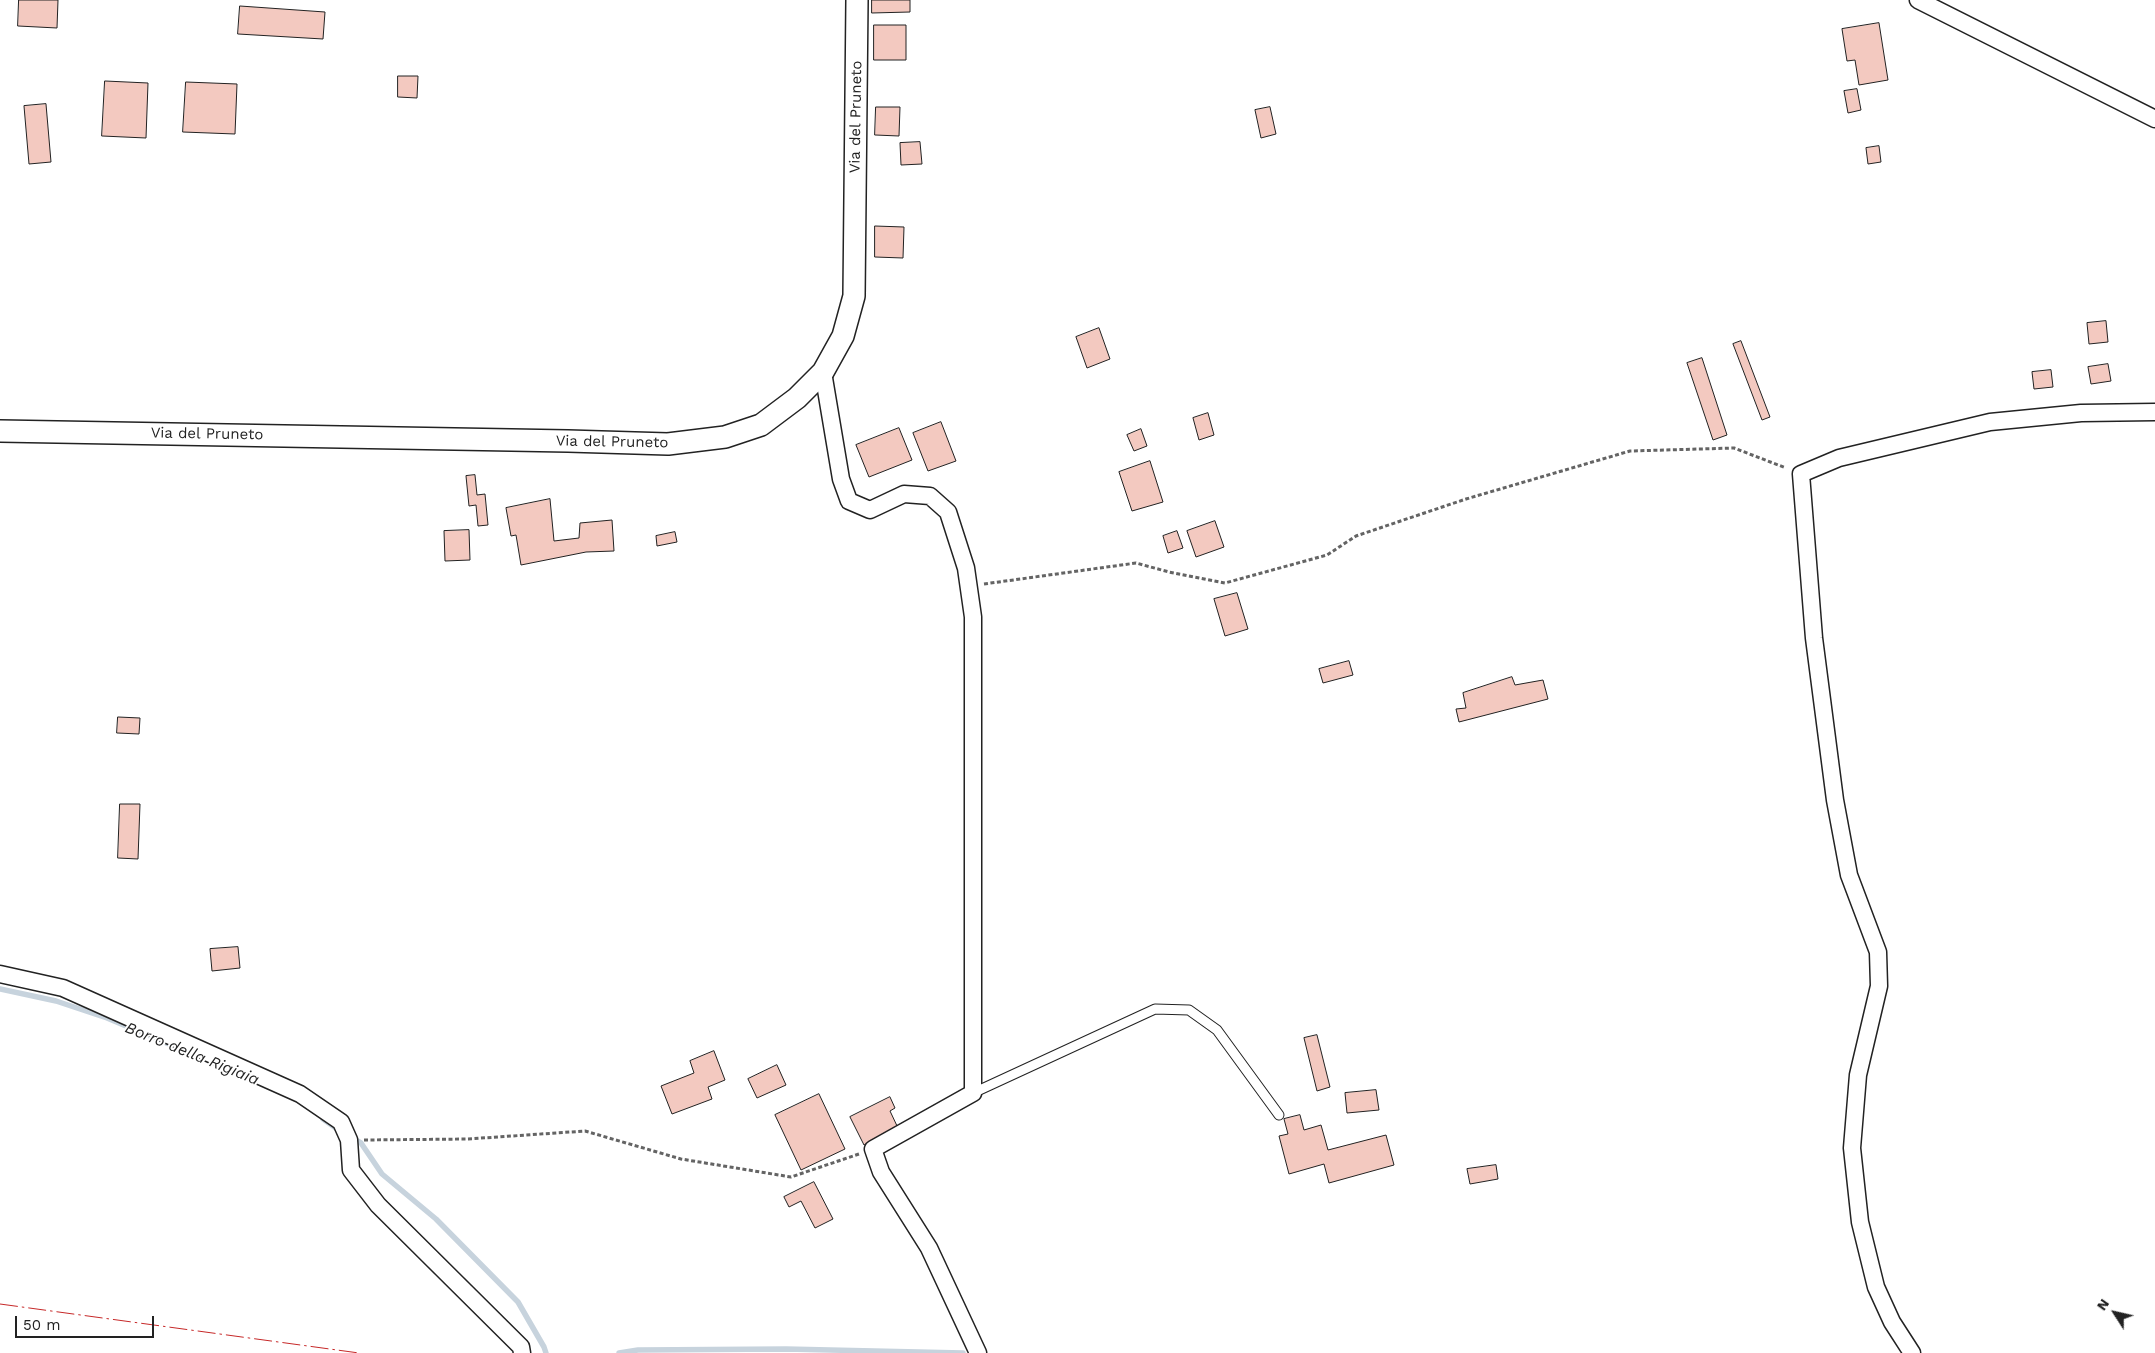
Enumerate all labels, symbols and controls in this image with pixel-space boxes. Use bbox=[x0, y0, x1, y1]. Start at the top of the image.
street label: Via del Pruneto bbox=[846, 61, 866, 173]
street label: Via del Pruneto bbox=[151, 424, 263, 444]
street label: Via del Pruneto bbox=[556, 432, 668, 452]
water label: Borro della Rigiaia bbox=[122, 1018, 262, 1090]
north arrow bbox=[2090, 1288, 2140, 1338]
text: N bbox=[2093, 1296, 2112, 1313]
scale bar bbox=[18, 1306, 156, 1338]
text: 50 m bbox=[23, 1316, 60, 1334]

